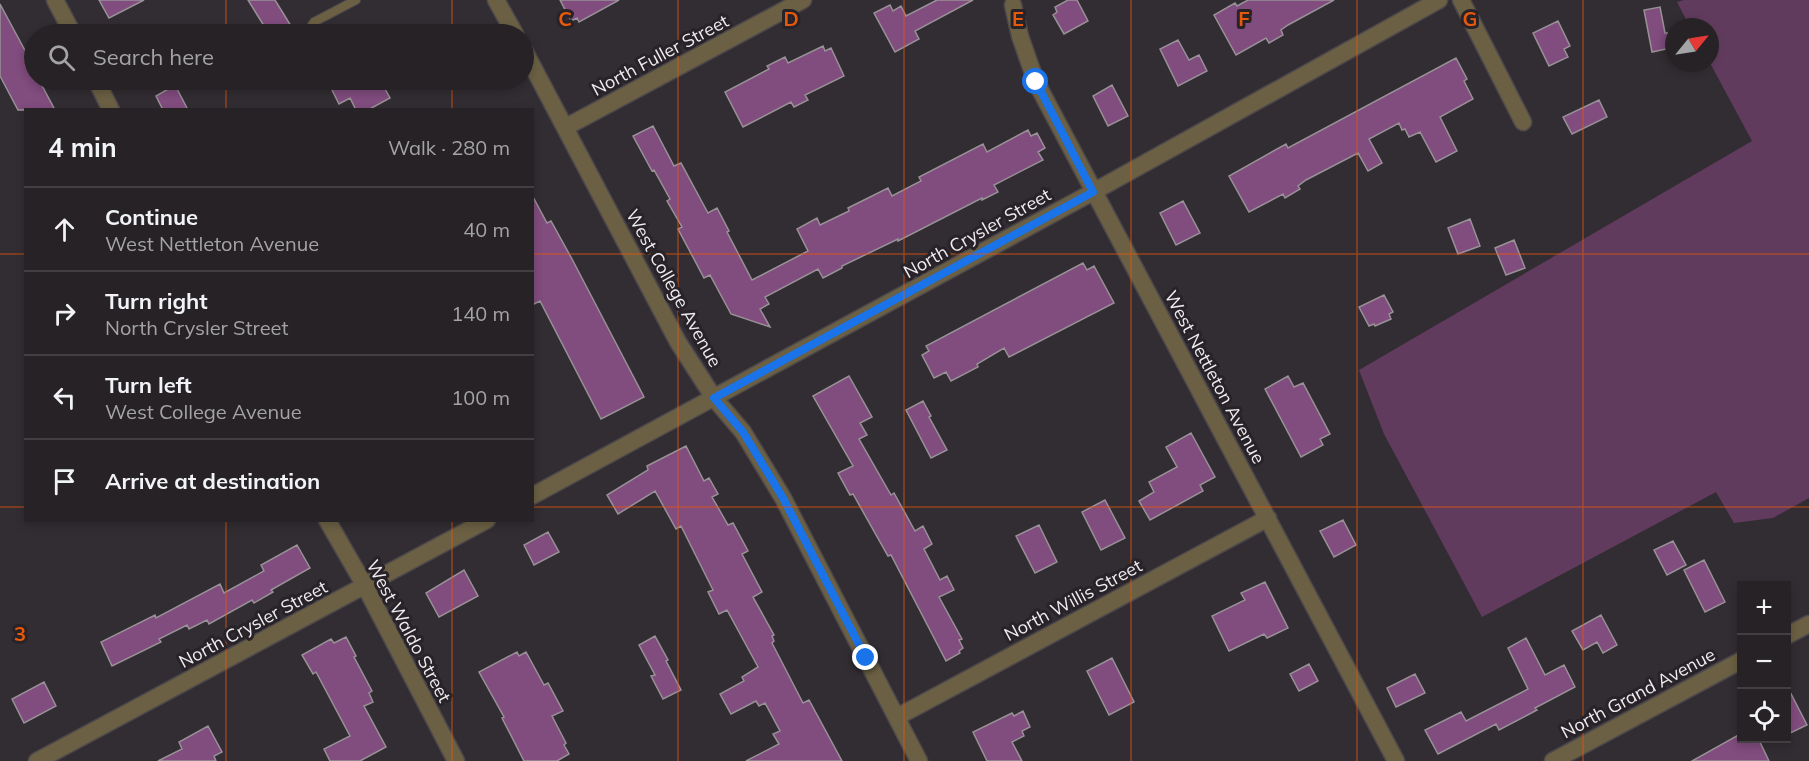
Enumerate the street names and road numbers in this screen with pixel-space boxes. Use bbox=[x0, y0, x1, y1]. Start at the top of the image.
street label: North Fuller Street bbox=[588, 9, 732, 101]
street label: North Crysler Street bbox=[899, 183, 1055, 283]
street label: West College Avenue bbox=[621, 205, 727, 371]
street label: West Nettleton Avenue bbox=[1160, 287, 1270, 467]
street label: North Willis Street bbox=[1000, 554, 1146, 646]
street label: West Waldo Street bbox=[362, 556, 456, 706]
street label: North Crysler Street bbox=[175, 575, 331, 673]
street label: North Grand Avenue bbox=[1557, 643, 1719, 743]

